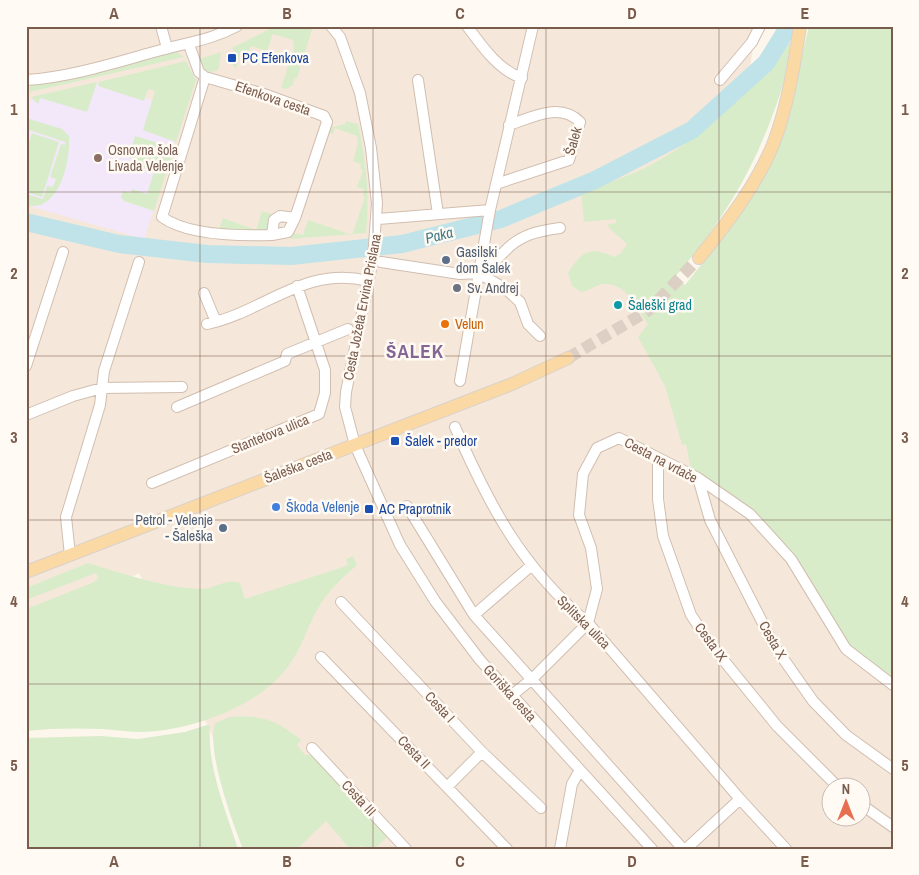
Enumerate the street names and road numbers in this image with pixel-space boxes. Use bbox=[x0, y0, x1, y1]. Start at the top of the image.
street label: Efenkova cesta bbox=[233, 77, 314, 119]
street label: Šalek bbox=[560, 124, 586, 157]
street label: Cesta Jožeta Ervina Prislana bbox=[339, 232, 385, 382]
street label: Stantetova ulica bbox=[228, 410, 312, 458]
street label: Cesta na vrtače bbox=[621, 433, 701, 487]
street label: Šaleška cesta bbox=[261, 445, 335, 487]
street label: Splitska ulica bbox=[553, 591, 615, 653]
street label: Cesta X bbox=[755, 618, 791, 662]
street label: Cesta IX bbox=[691, 619, 731, 665]
street label: Goriška cesta bbox=[480, 661, 541, 726]
street label: Cesta I bbox=[421, 688, 459, 726]
street label: Cesta II bbox=[394, 732, 434, 772]
street label: Cesta III bbox=[338, 776, 380, 820]

